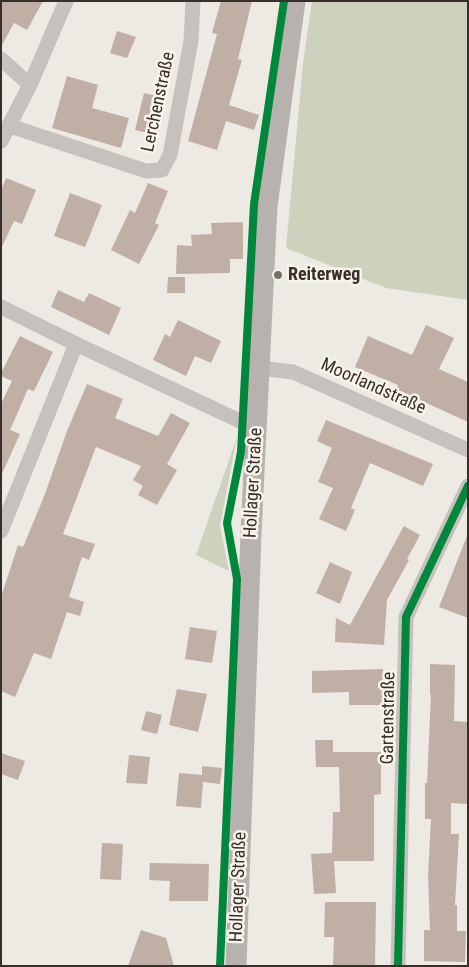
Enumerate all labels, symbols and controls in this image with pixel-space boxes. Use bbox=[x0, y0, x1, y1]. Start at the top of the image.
street label: Lerchenstraße bbox=[138, 50, 180, 154]
place label: Reiterweg bbox=[288, 264, 360, 286]
marker: Reiterweg bbox=[272, 269, 284, 281]
street label: Moorlandstraße bbox=[317, 354, 429, 420]
street label: Hollager Straße bbox=[240, 427, 268, 539]
street label: Gartenstraße bbox=[377, 671, 401, 765]
street label: Hollager Straße bbox=[226, 832, 252, 942]

